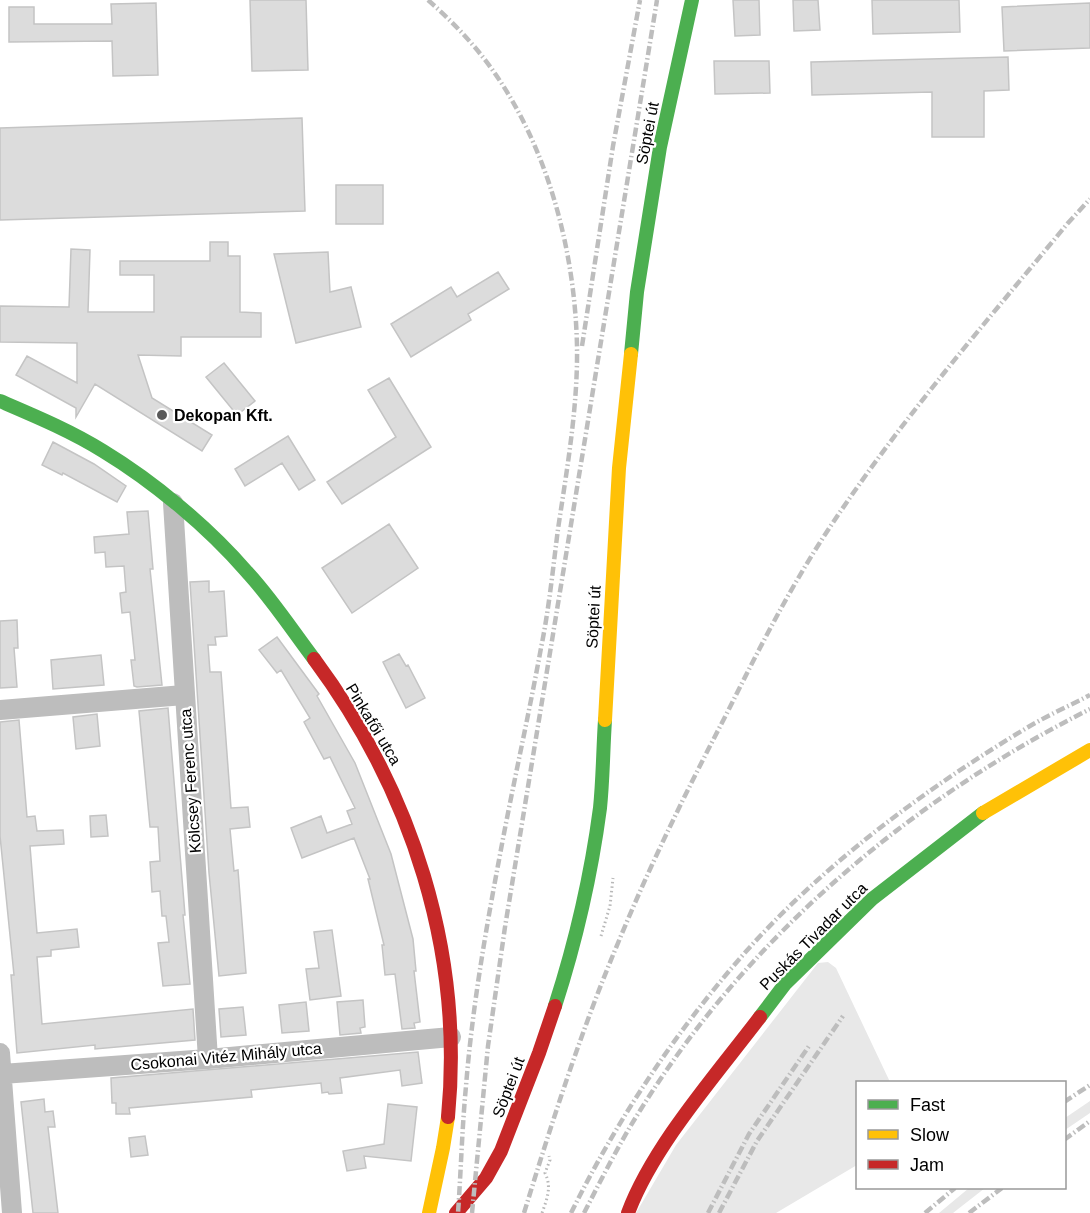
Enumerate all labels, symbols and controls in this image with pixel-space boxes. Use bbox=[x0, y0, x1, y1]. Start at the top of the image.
street label: Söptei út bbox=[633, 100, 662, 166]
place label: Dekopan Kft. bbox=[174, 407, 273, 424]
marker: Dekopan Kft. bbox=[155, 408, 169, 422]
street label: Söptei út bbox=[583, 584, 604, 649]
street label: Pinkafői utca bbox=[343, 681, 405, 768]
street label: Kölcsey Ferenc utca bbox=[177, 708, 204, 854]
street label: Puskás Tivadar utca bbox=[756, 879, 870, 993]
street label: Csokonai Vitéz Mihály utca bbox=[130, 1040, 322, 1073]
street label: Söptei út bbox=[489, 1054, 528, 1120]
legend bbox=[856, 1081, 1066, 1189]
text: Fast bbox=[910, 1095, 945, 1115]
text: Slow bbox=[910, 1125, 950, 1145]
text: Jam bbox=[910, 1155, 944, 1175]

